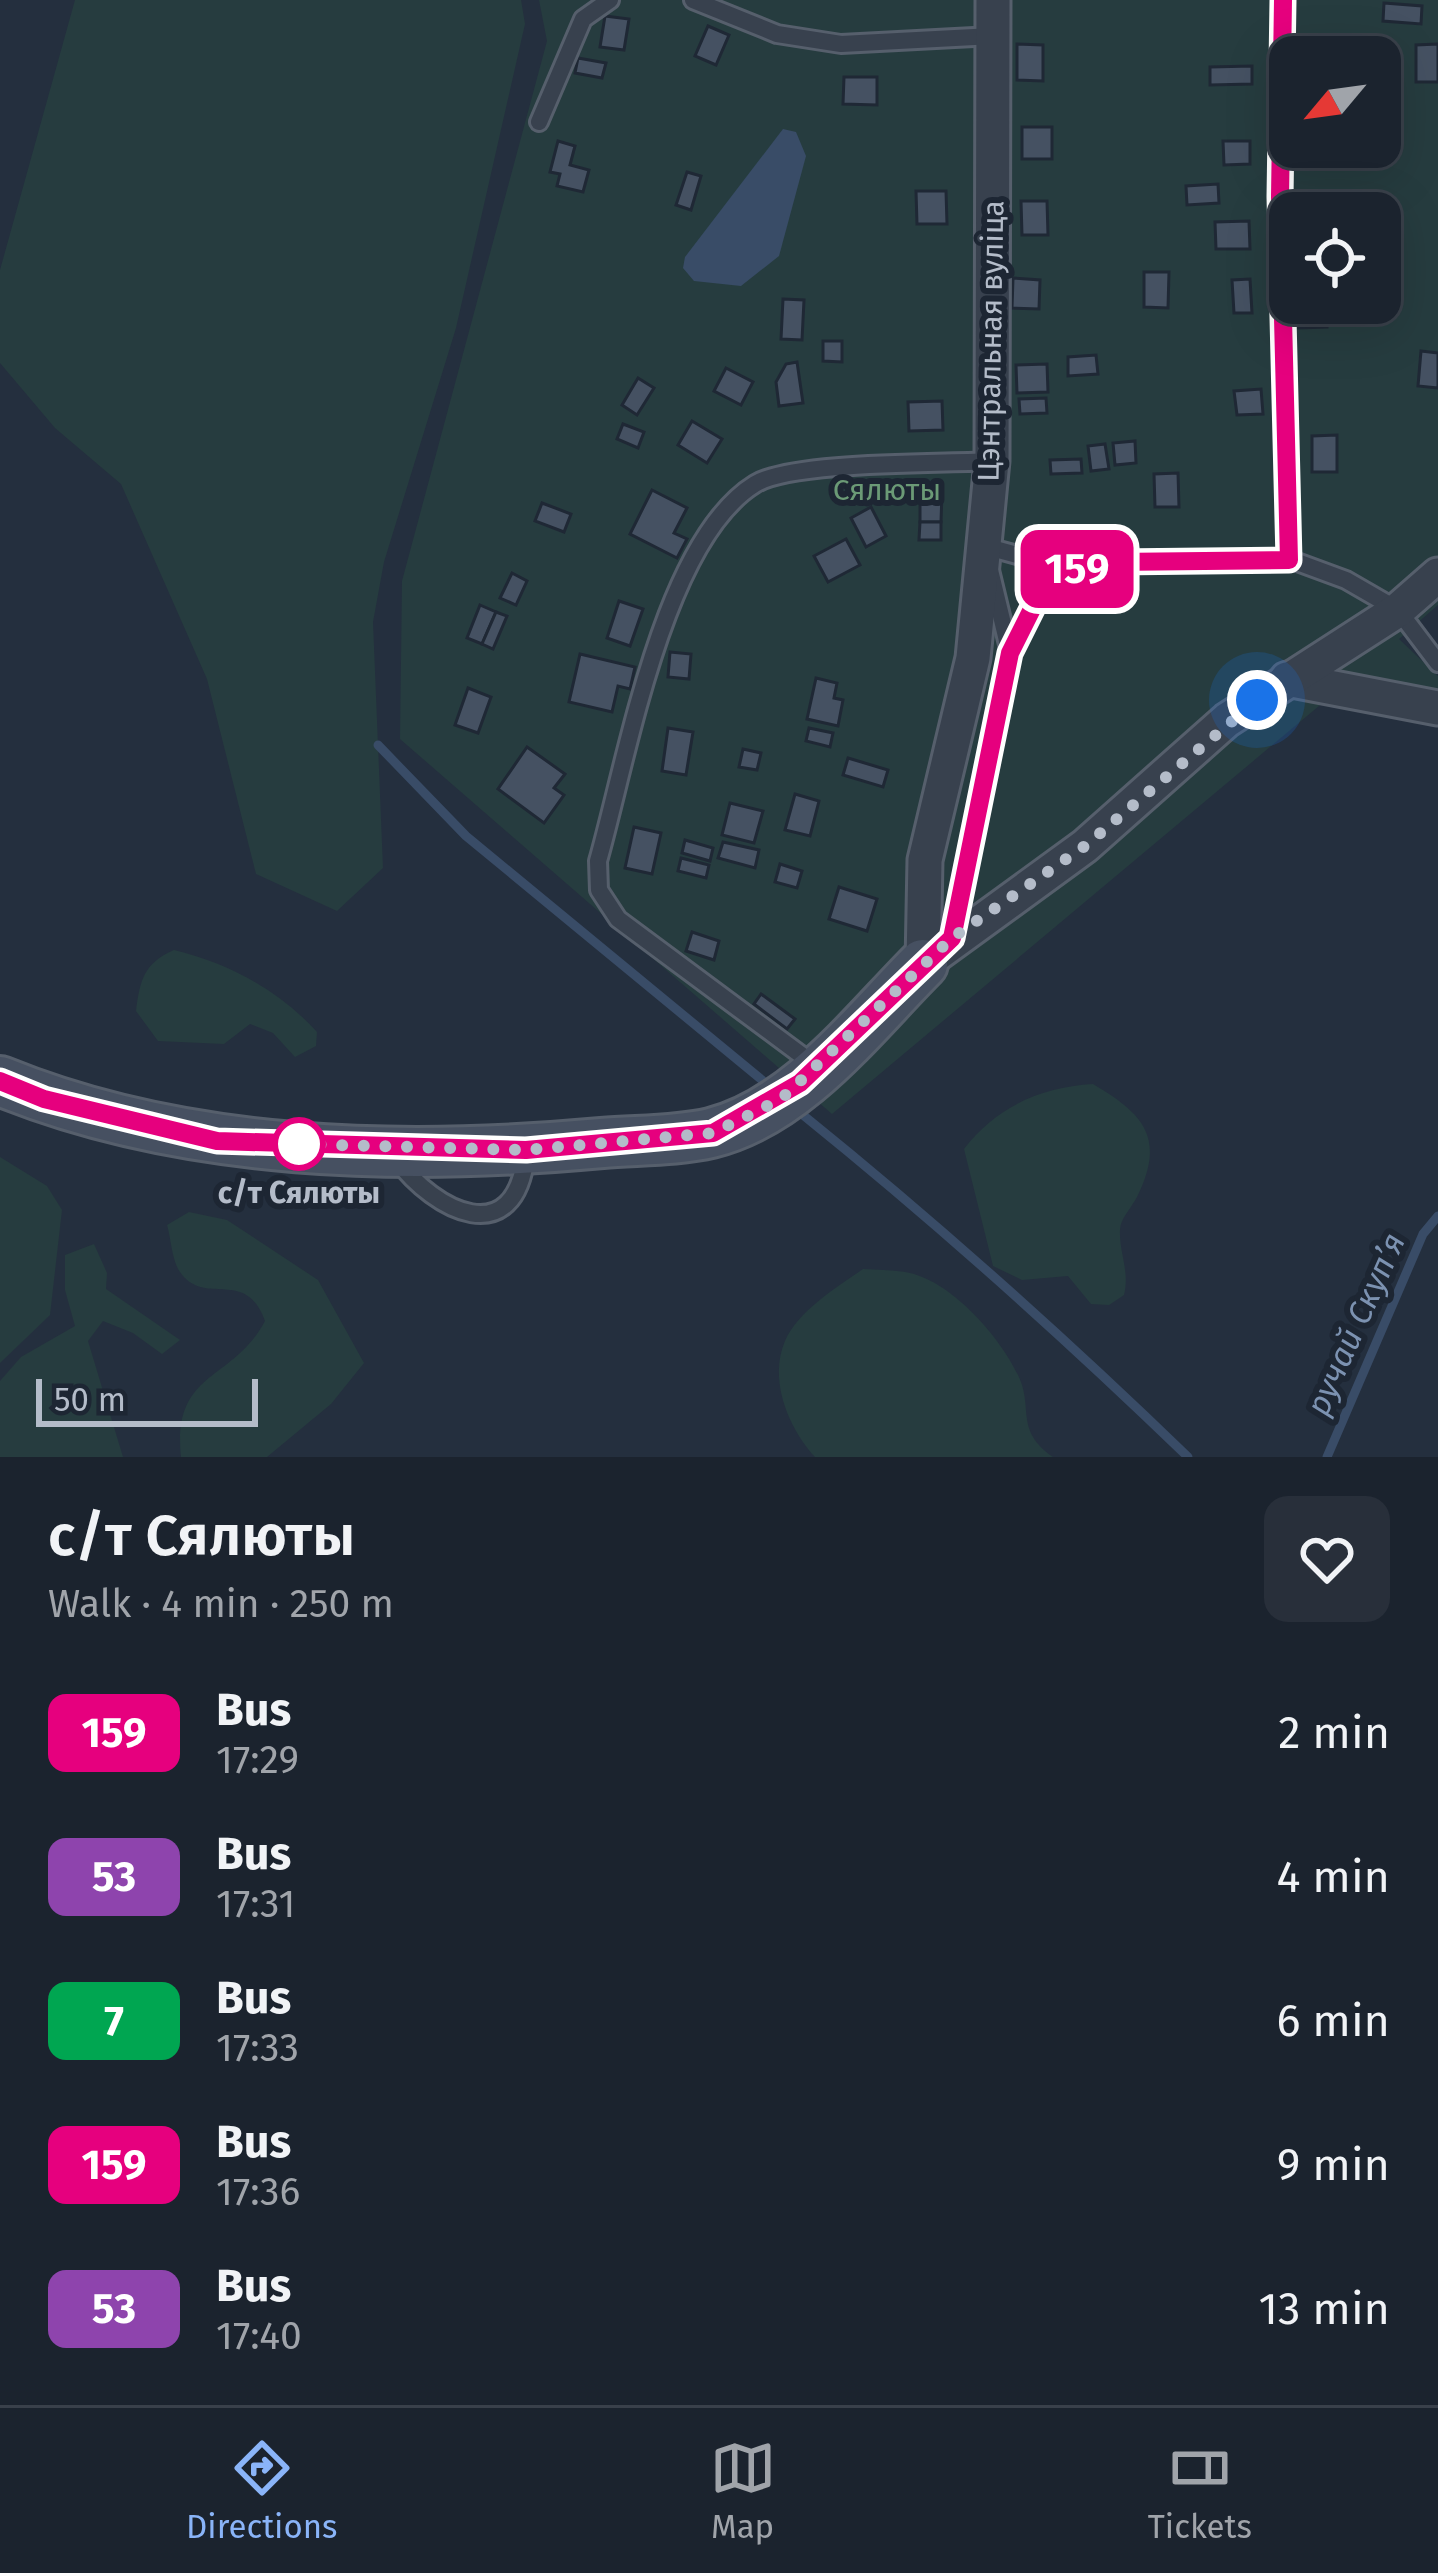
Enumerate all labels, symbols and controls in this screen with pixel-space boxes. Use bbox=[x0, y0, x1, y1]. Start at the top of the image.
north arrow bbox=[1269, 36, 1401, 168]
map controls bbox=[1269, 36, 1401, 324]
button: locate bbox=[1269, 192, 1401, 324]
street label: Цэнтральная вуліца bbox=[971, 200, 1011, 482]
park label: Сялюты bbox=[833, 472, 941, 508]
line badge: 159 bbox=[1008, 530, 1146, 608]
text: 159 bbox=[1045, 544, 1109, 594]
your location bbox=[1227, 670, 1287, 730]
marker: с/т Сялюты bbox=[274, 1119, 324, 1169]
place label: с/т Сялюты bbox=[218, 1175, 380, 1211]
water label: ручай Скупʼя bbox=[1298, 1227, 1414, 1421]
scale bar bbox=[36, 1373, 258, 1426]
text: 50 m bbox=[54, 1380, 126, 1420]
button: heart bbox=[1264, 1496, 1390, 1622]
text: с/т Сялюты bbox=[48, 1502, 355, 1570]
text: Walk · 4 min · 250 m bbox=[48, 1581, 394, 1627]
text: Bus bbox=[216, 1683, 291, 1737]
text: 2 min bbox=[1278, 1706, 1390, 1760]
text: 159 bbox=[82, 1708, 146, 1758]
text: 17:29 bbox=[216, 1737, 299, 1783]
text: Bus bbox=[216, 1827, 291, 1881]
text: 4 min bbox=[1277, 1850, 1390, 1904]
text: 53 bbox=[92, 1852, 136, 1902]
text: 17:31 bbox=[216, 1881, 295, 1927]
text: Bus bbox=[216, 1971, 291, 2025]
text: 6 min bbox=[1276, 1994, 1390, 2048]
text: 7 bbox=[104, 1996, 124, 2046]
text: 17:33 bbox=[216, 2025, 299, 2071]
text: Bus bbox=[216, 2115, 291, 2169]
text: 9 min bbox=[1277, 2138, 1390, 2192]
text: 159 bbox=[82, 2140, 146, 2190]
text: 17:36 bbox=[216, 2169, 300, 2215]
text: Bus bbox=[216, 2259, 291, 2313]
text: 13 min bbox=[1259, 2282, 1390, 2336]
text: 53 bbox=[92, 2284, 136, 2334]
text: 17:40 bbox=[216, 2313, 302, 2359]
tab: Directions bbox=[186, 2435, 337, 2547]
tab: Map bbox=[710, 2435, 776, 2547]
tab: Tickets bbox=[1148, 2435, 1252, 2547]

